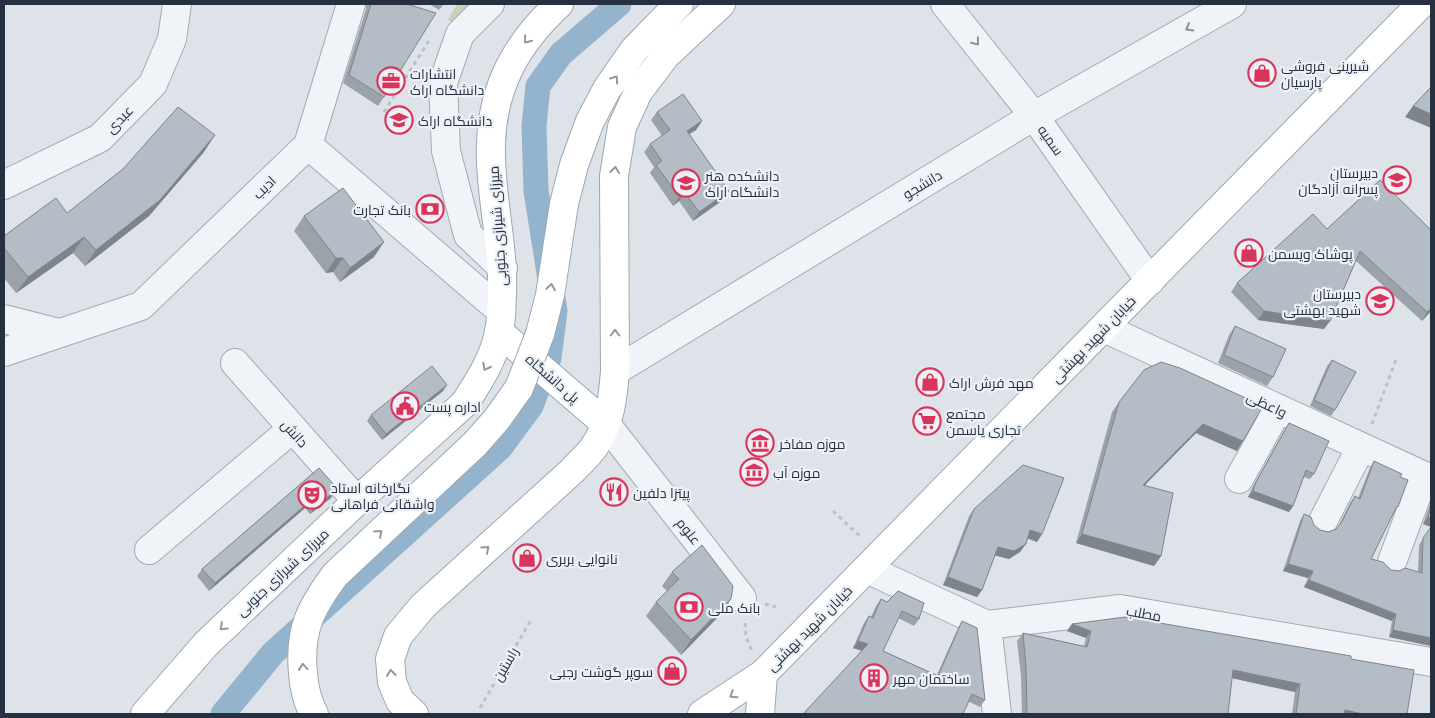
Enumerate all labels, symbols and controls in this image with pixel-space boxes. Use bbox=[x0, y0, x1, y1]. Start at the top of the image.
one-way arrow bbox=[1186, 21, 1195, 31]
one-way arrow bbox=[523, 35, 532, 44]
one-way arrow bbox=[970, 36, 978, 45]
place label: شیرینی فروشی پارسیان bbox=[1281, 56, 1369, 92]
shop icon: شیرینی فروشی پارسیان bbox=[1247, 58, 1277, 88]
place label: انتشارات دانشگاه اراک bbox=[410, 64, 484, 99]
office icon: انتشارات دانشگاه اراک bbox=[376, 66, 406, 96]
one-way arrow bbox=[609, 75, 618, 84]
street label: عبدی bbox=[101, 101, 137, 137]
school or university icon: دانشگاه اراک bbox=[384, 105, 414, 135]
place label: دانشگاه اراک bbox=[418, 111, 492, 130]
street label: سمیه bbox=[1034, 121, 1068, 159]
place label: دبیرستان پسرانه آزادگان bbox=[1298, 163, 1378, 199]
street label: میرزای شیرازی جنوبی bbox=[483, 165, 511, 287]
street label: دانشجو bbox=[899, 165, 945, 203]
school or university icon: دبیرستان پسرانه آزادگان bbox=[1382, 165, 1412, 195]
one-way arrow bbox=[609, 166, 620, 174]
place label: دانشکده هنر دانشگاه اراک bbox=[704, 166, 779, 201]
school or university icon: دانشکده هنر دانشگاه اراک bbox=[671, 168, 701, 198]
street label: ادیب bbox=[248, 171, 280, 203]
bank icon: بانک تجارت bbox=[415, 194, 445, 224]
place label: بانک تجارت bbox=[353, 200, 411, 219]
shop icon: پوشاک ویسمن bbox=[1234, 238, 1264, 268]
place label: پوشاک ویسمن bbox=[1268, 244, 1353, 264]
one-way arrow bbox=[545, 282, 556, 290]
place label: دبیرستان شهید بهشتی bbox=[1283, 284, 1361, 319]
school or university icon: دبیرستان شهید بهشتی bbox=[1365, 286, 1395, 316]
street label: خیابان شهید بهشتی bbox=[1046, 291, 1140, 387]
one-way arrow bbox=[610, 328, 620, 336]
street label: پل دانشگاه bbox=[521, 349, 584, 408]
one-way arrow bbox=[483, 361, 493, 370]
shop icon: مهد فرش اراک bbox=[915, 367, 945, 397]
place label: مهد فرش اراک bbox=[949, 373, 1034, 392]
street label: واعظی bbox=[1244, 386, 1290, 422]
public building icon: اداره پست bbox=[390, 391, 420, 421]
place label: اداره پست bbox=[424, 397, 481, 417]
place label: مجتمع تجاری یاسمن bbox=[946, 404, 1021, 439]
supermarket icon: مجتمع تجاری یاسمن bbox=[912, 406, 942, 436]
street label: دانش bbox=[277, 415, 313, 451]
museum icon: موزه مفاخر bbox=[745, 428, 775, 458]
place label: موزه مفاخر bbox=[778, 434, 846, 453]
museum icon: موزه آب bbox=[739, 457, 769, 487]
place label: موزه آب bbox=[773, 463, 820, 482]
restaurant icon: پیتزا دلفین bbox=[599, 477, 629, 507]
place label: نگارخانه استاد واشقانی فراهانی bbox=[331, 478, 435, 513]
theatre icon: نگارخانه استاد واشقانی فراهانی bbox=[297, 480, 327, 510]
place label: پیتزا دلفین bbox=[633, 483, 690, 503]
street label: علوم bbox=[672, 514, 706, 549]
street label: میرزای شیرازی جنوبی bbox=[231, 524, 333, 620]
one-way arrow bbox=[374, 530, 383, 539]
shop icon: نانوایی بربری bbox=[512, 543, 542, 573]
one-way arrow bbox=[480, 546, 489, 555]
place label: نانوایی بربری bbox=[546, 549, 618, 568]
street label: خیابان شهید بهشتی bbox=[762, 581, 856, 675]
bank icon: بانک ملی bbox=[674, 592, 704, 622]
place label: بانک ملی bbox=[708, 598, 760, 617]
street label: مطلب bbox=[1125, 601, 1163, 625]
one-way arrow bbox=[220, 621, 229, 630]
street label: راستین bbox=[488, 643, 522, 685]
shop icon: سوپر گوشت رجبی bbox=[657, 656, 687, 686]
place label: سوپر گوشت رجبی bbox=[550, 662, 653, 682]
one-way arrow bbox=[297, 663, 308, 671]
building icon: ساختمان مهر bbox=[859, 663, 889, 693]
one-way arrow bbox=[386, 669, 397, 677]
place label: ساختمان مهر bbox=[892, 669, 970, 688]
one-way arrow bbox=[729, 688, 738, 698]

